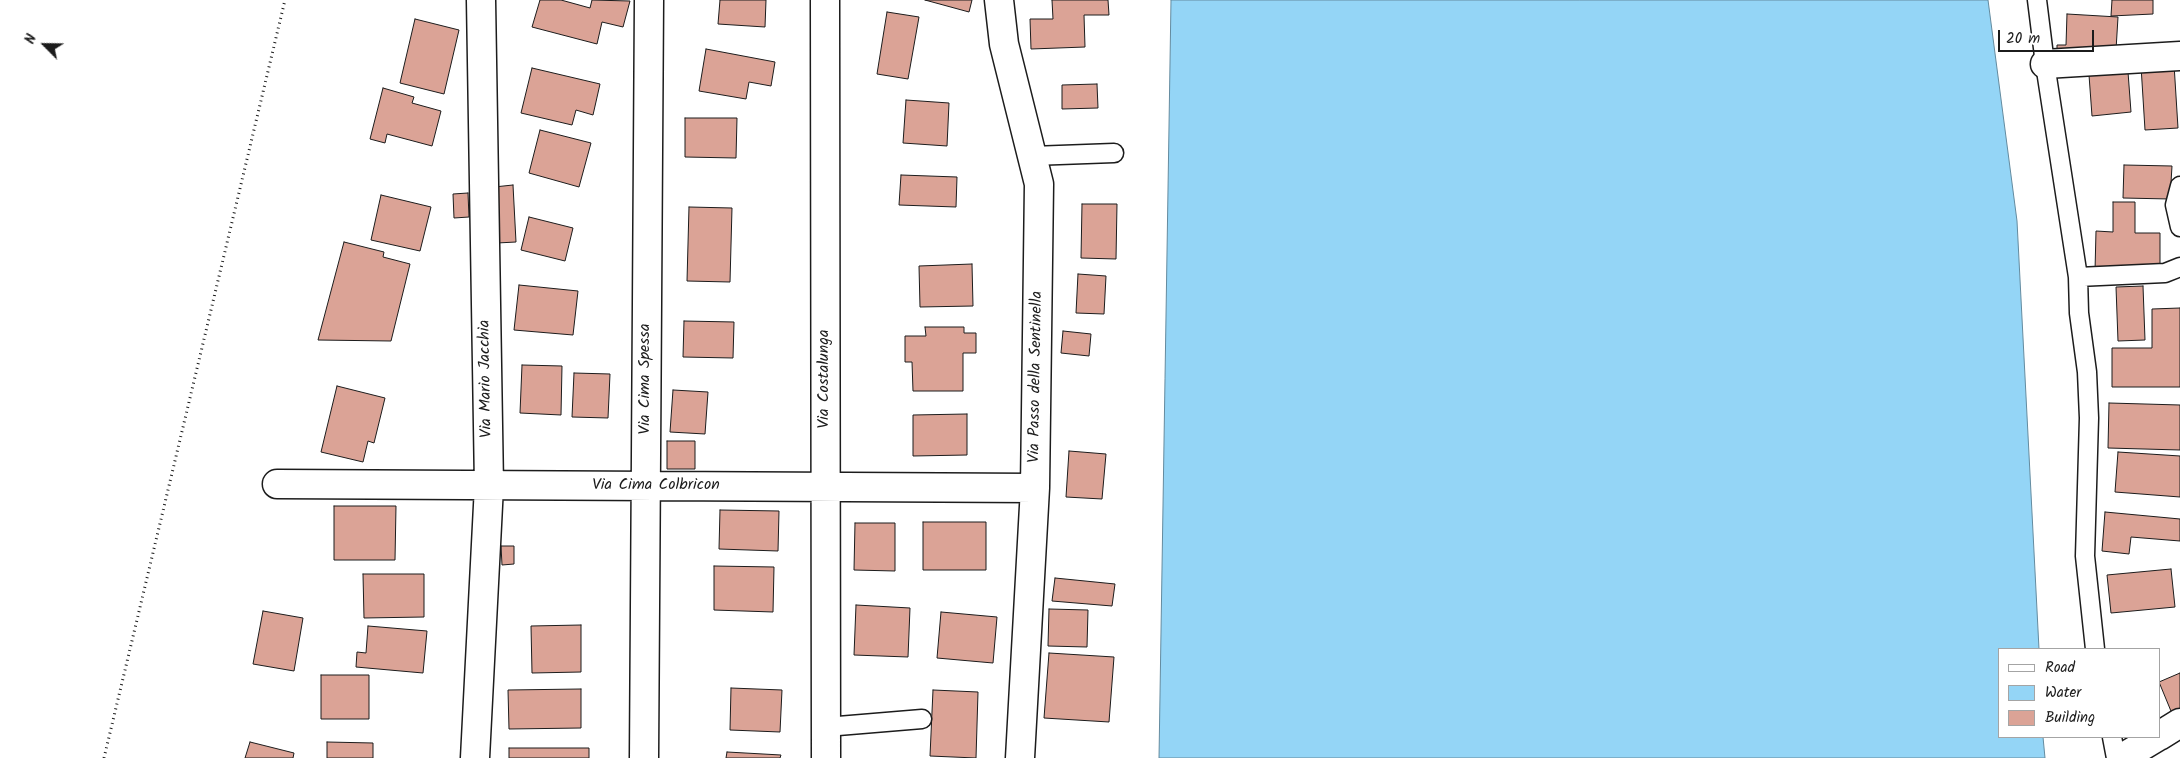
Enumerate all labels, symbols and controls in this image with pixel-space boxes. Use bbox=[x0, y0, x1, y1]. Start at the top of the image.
north arrow bbox=[20, 20, 70, 70]
scale bar bbox=[2000, 20, 2096, 52]
text: 20 m bbox=[2006, 27, 2040, 51]
text: N bbox=[19, 31, 43, 48]
street label: Via Passo della Sentinella bbox=[1026, 291, 1048, 463]
street label: Via Mario Jacchia bbox=[476, 320, 498, 438]
street label: Via Cima Spessa bbox=[636, 324, 656, 434]
street label: Via Costalunga bbox=[815, 330, 835, 428]
street label: Via Cima Colbricon bbox=[592, 476, 720, 496]
legend bbox=[1998, 648, 2160, 738]
text: Road bbox=[2045, 656, 2075, 680]
text: Water bbox=[2045, 681, 2081, 705]
text: Building bbox=[2045, 706, 2095, 730]

